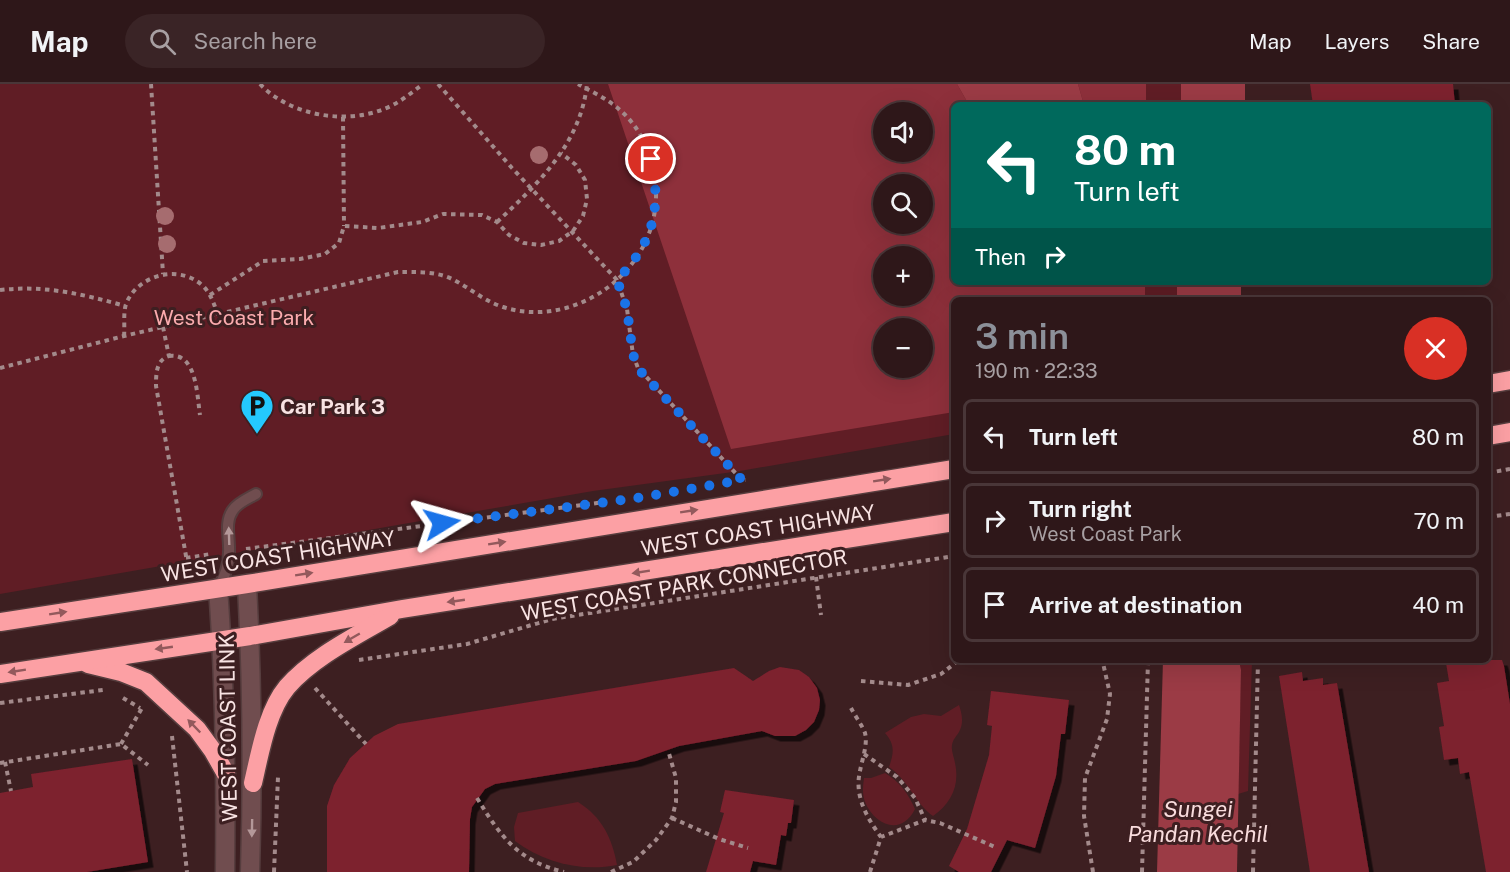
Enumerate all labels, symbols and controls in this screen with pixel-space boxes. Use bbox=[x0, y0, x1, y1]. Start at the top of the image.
search box bbox=[125, 14, 545, 68]
text: Map bbox=[30, 25, 89, 58]
icon: search bbox=[146, 25, 179, 58]
text: Search here bbox=[194, 28, 317, 54]
text: Map bbox=[1249, 29, 1292, 54]
text: Layers bbox=[1325, 29, 1389, 54]
text: Share bbox=[1422, 29, 1480, 54]
map controls bbox=[873, 102, 933, 378]
button: sound bbox=[873, 102, 933, 162]
text: 80 m bbox=[1074, 125, 1176, 174]
icon: left bbox=[975, 126, 1053, 204]
pin bbox=[625, 133, 676, 184]
icon: arrive bbox=[634, 142, 667, 175]
button: search bbox=[873, 174, 933, 234]
text: Turn left bbox=[1074, 175, 1180, 207]
icon: right bbox=[1038, 240, 1071, 273]
text: Then bbox=[975, 244, 1026, 270]
button: + bbox=[873, 246, 933, 306]
park label: West Coast Park bbox=[154, 305, 315, 330]
text: 3 min bbox=[975, 315, 1069, 357]
button: close bbox=[1404, 317, 1467, 380]
button: − bbox=[873, 318, 933, 378]
text: 190 m · 22:33 bbox=[975, 359, 1098, 383]
parking icon: Car Park 3 bbox=[239, 388, 275, 435]
place label: Car Park 3 bbox=[280, 394, 385, 419]
icon: left bbox=[978, 420, 1011, 453]
text: Turn left bbox=[1029, 424, 1118, 450]
text: 80 m bbox=[1412, 424, 1464, 450]
one-way arrow bbox=[872, 476, 891, 485]
position arrow bbox=[410, 491, 474, 555]
text: Turn right bbox=[1029, 496, 1132, 522]
street label: WEST COAST HIGHWAY bbox=[639, 499, 877, 561]
icon: right bbox=[978, 504, 1011, 537]
one-way arrow bbox=[680, 506, 699, 515]
text: 70 m bbox=[1413, 508, 1464, 534]
text: West Coast Park bbox=[1029, 522, 1182, 546]
street label: WEST COAST HIGHWAY bbox=[159, 525, 397, 587]
one-way arrow bbox=[224, 526, 233, 545]
one-way arrow bbox=[487, 538, 506, 547]
street label: WEST COAST PARK CONNECTOR bbox=[519, 544, 849, 626]
one-way arrow bbox=[631, 567, 650, 576]
one-way arrow bbox=[295, 570, 314, 579]
icon: arrive bbox=[978, 588, 1011, 621]
text: Arrive at destination bbox=[1029, 592, 1242, 618]
text: 40 m bbox=[1412, 592, 1464, 618]
one-way arrow bbox=[447, 597, 466, 606]
one-way arrow bbox=[48, 608, 67, 617]
one-way arrow bbox=[344, 633, 360, 644]
street label: WEST COAST LINK bbox=[214, 634, 242, 822]
one-way arrow bbox=[154, 644, 173, 653]
one-way arrow bbox=[7, 667, 26, 676]
one-way arrow bbox=[187, 719, 201, 733]
water label: Sungei Pandan Kechil bbox=[1128, 796, 1268, 847]
one-way arrow bbox=[247, 818, 256, 837]

